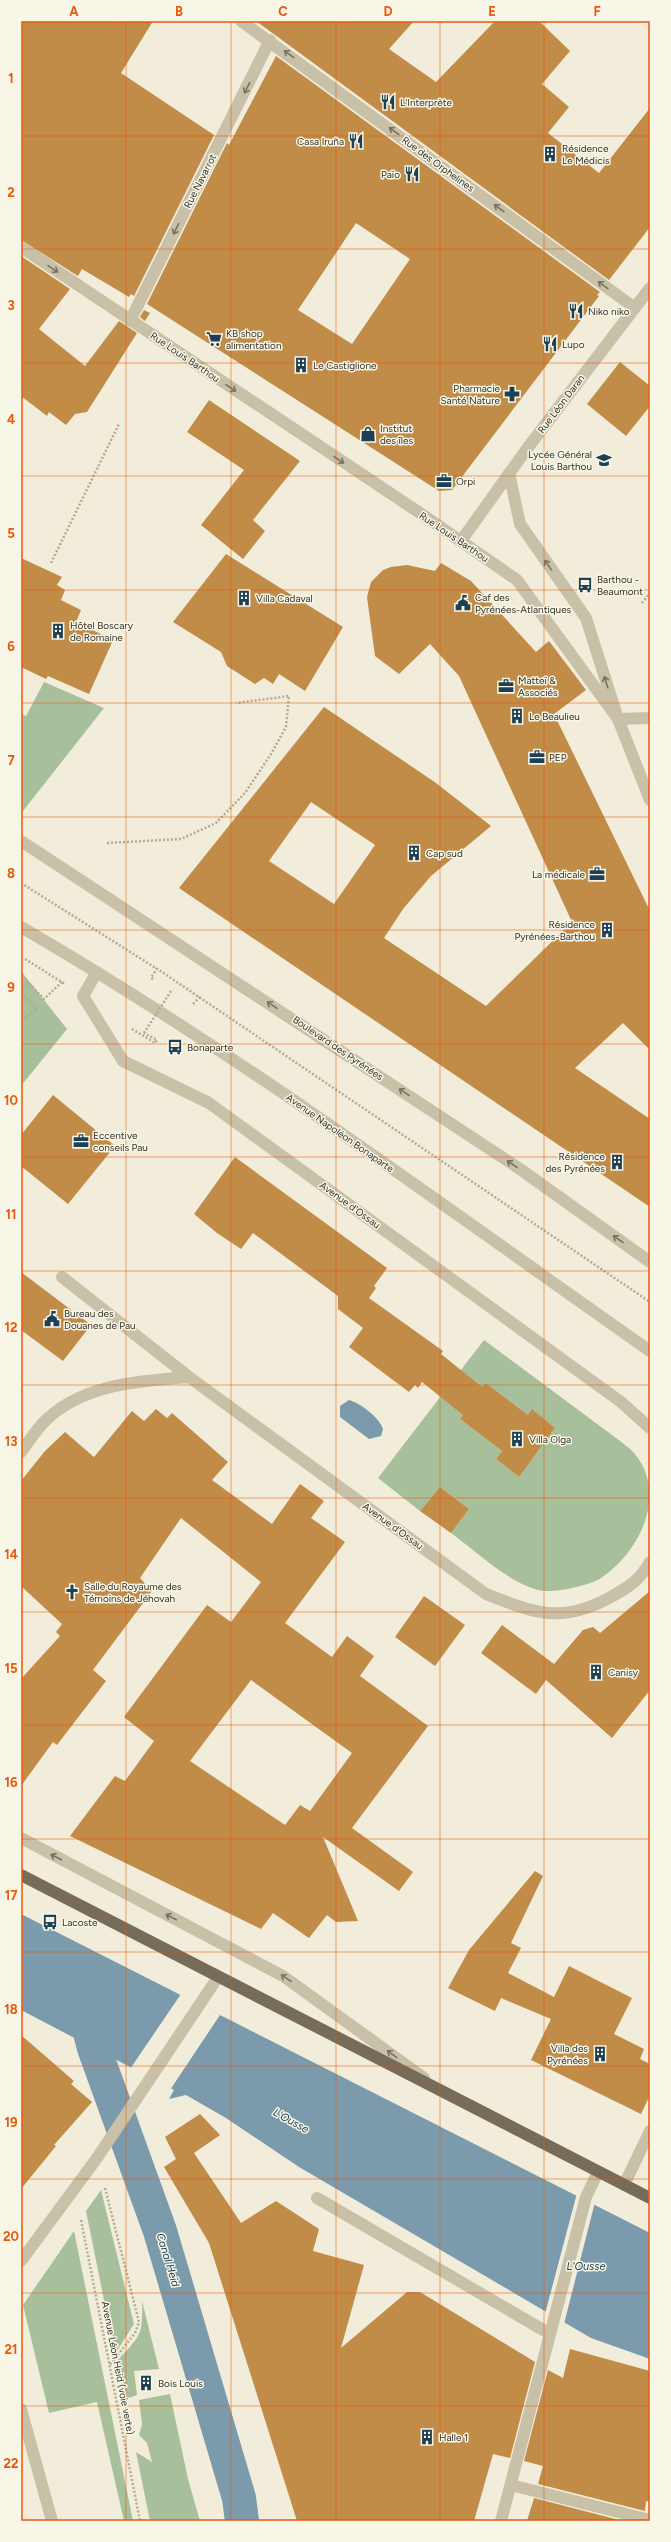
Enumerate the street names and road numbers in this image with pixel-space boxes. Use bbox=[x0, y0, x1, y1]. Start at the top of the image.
street label: Rue des Orphelines bbox=[399, 133, 477, 195]
street label: Rue Navarrot bbox=[181, 152, 219, 210]
street label: Rue Louis Barthou bbox=[148, 329, 222, 385]
street label: Rue Léon Daran bbox=[535, 372, 588, 436]
street label: Rue Louis Barthou bbox=[417, 509, 491, 565]
street label: Boulevard des Pyrénées bbox=[290, 1013, 386, 1083]
street label: Avenue Napoléon Bonaparte bbox=[284, 1091, 397, 1175]
street label: Avenue d'Ossau bbox=[317, 1179, 383, 1231]
street label: Avenue d'Ossau bbox=[360, 1500, 426, 1552]
street label: Avenue Léon Heid (voie verte) bbox=[99, 2300, 137, 2436]

